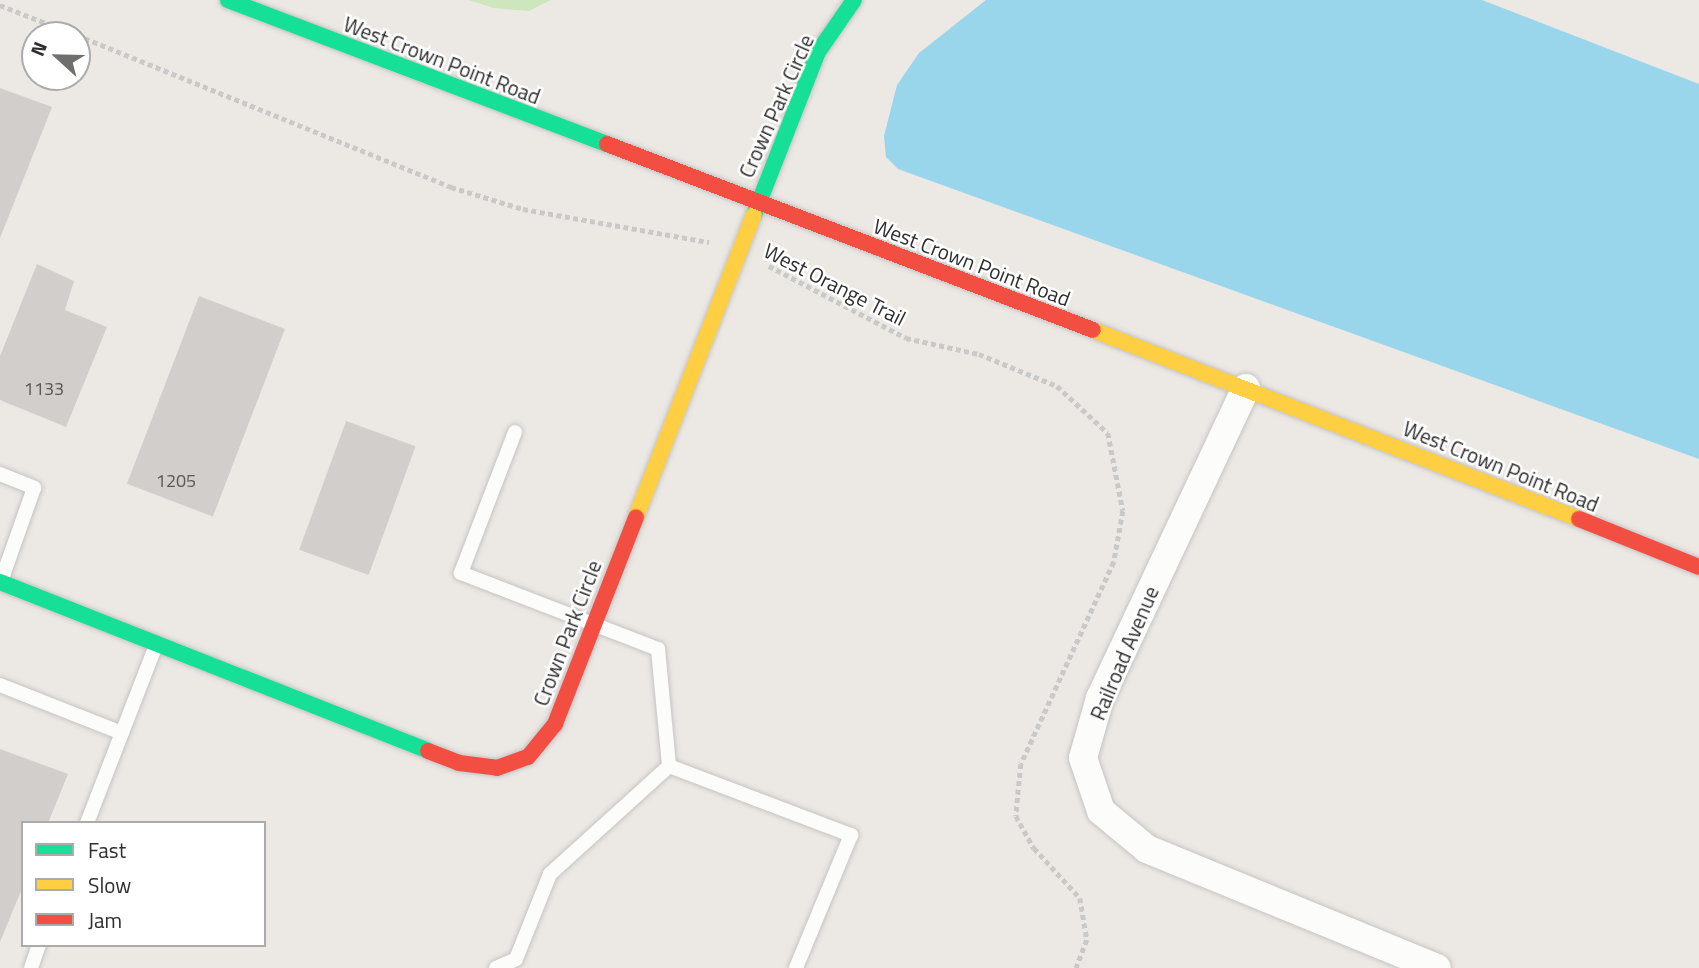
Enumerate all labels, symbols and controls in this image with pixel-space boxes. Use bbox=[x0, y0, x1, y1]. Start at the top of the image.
street label: West Crown Point Road bbox=[340, 11, 544, 109]
north arrow bbox=[21, 21, 91, 91]
street label: Crown Park Circle bbox=[733, 31, 819, 181]
text: N bbox=[22, 37, 54, 60]
street label: West Crown Point Road bbox=[870, 213, 1074, 311]
street label: West Orange Trail bbox=[760, 237, 910, 331]
house number: 1133 bbox=[24, 378, 64, 400]
street label: West Crown Point Road bbox=[1400, 415, 1602, 517]
house number: 1205 bbox=[156, 470, 196, 492]
street label: Crown Park Circle bbox=[528, 557, 606, 709]
street label: Railroad Avenue bbox=[1084, 582, 1164, 724]
legend bbox=[21, 821, 266, 947]
text: Fast bbox=[88, 834, 126, 866]
text: Slow bbox=[88, 869, 131, 901]
text: Jam bbox=[88, 904, 122, 936]

